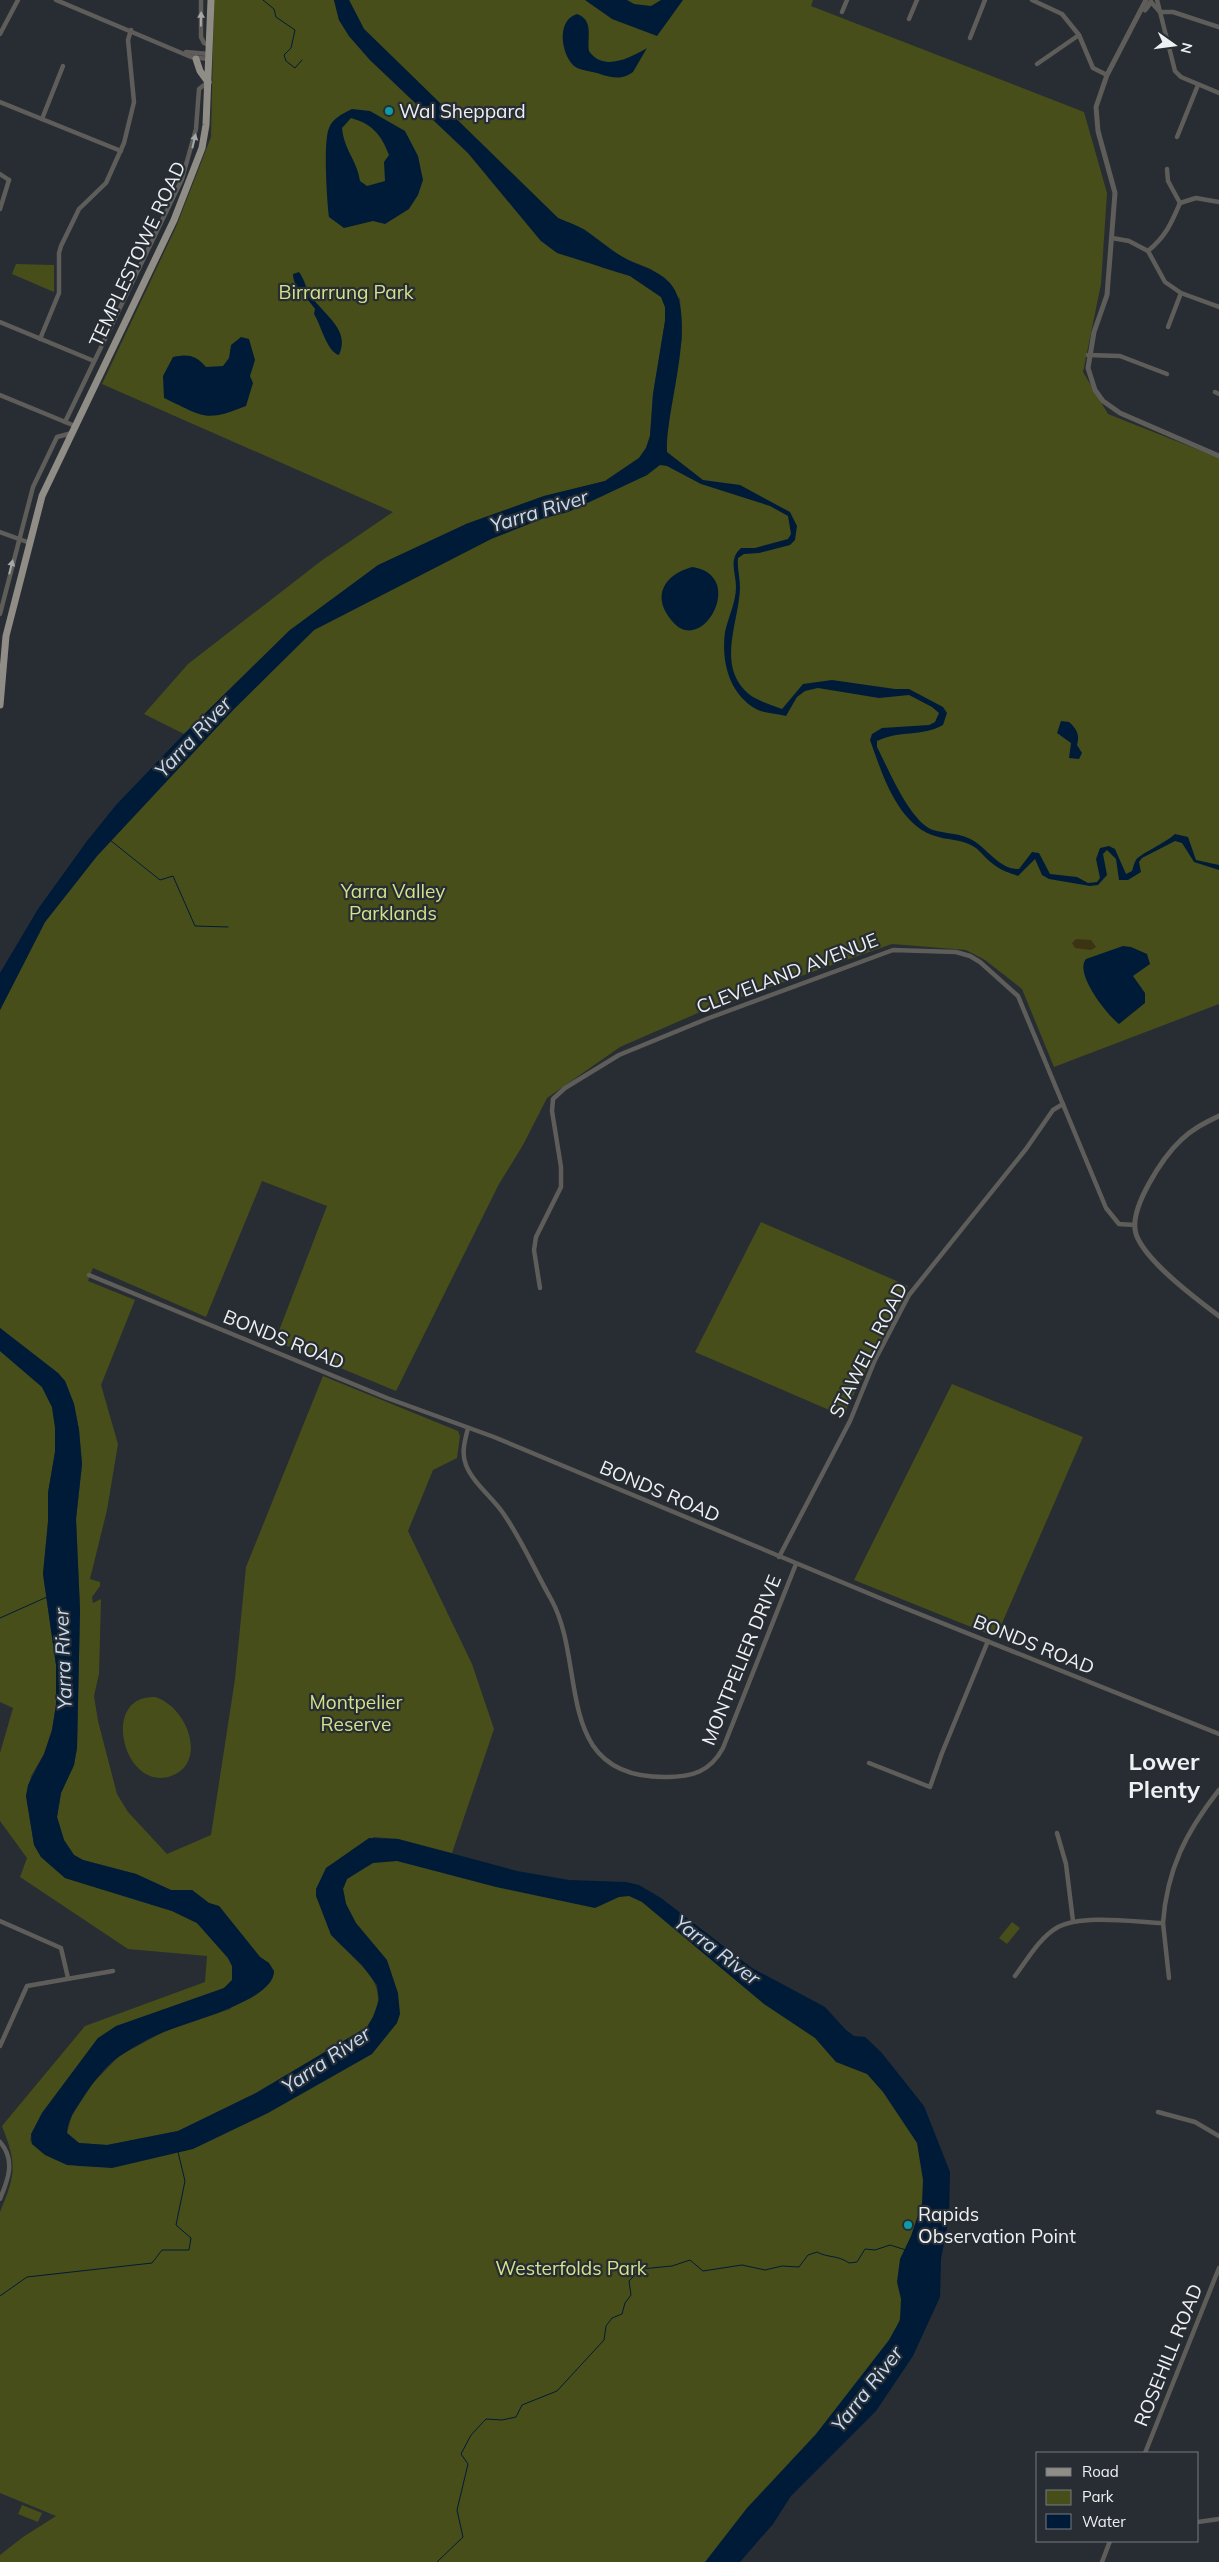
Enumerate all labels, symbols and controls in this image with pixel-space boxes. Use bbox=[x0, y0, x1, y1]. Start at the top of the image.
one-way arrow bbox=[197, 10, 205, 26]
north arrow bbox=[1149, 20, 1199, 70]
text: N bbox=[1177, 41, 1197, 55]
place label: Wal Sheppard bbox=[399, 99, 526, 123]
marker: Wal Sheppard bbox=[383, 105, 395, 117]
one-way arrow bbox=[190, 134, 198, 149]
street label: TEMPLESTOWE ROAD bbox=[83, 157, 191, 351]
park label: Birrarrung Park bbox=[279, 280, 414, 304]
water label: Yarra River bbox=[487, 484, 592, 537]
one-way arrow bbox=[8, 559, 16, 574]
water label: Yarra River bbox=[149, 690, 237, 782]
park label: Yarra Valley Parklands bbox=[340, 879, 445, 925]
street label: CLEVELAND AVENUE bbox=[693, 927, 881, 1019]
street label: STAWELL ROAD bbox=[824, 1279, 912, 1421]
street label: BONDS ROAD bbox=[220, 1304, 348, 1374]
street label: BONDS ROAD bbox=[596, 1455, 724, 1527]
street label: MONTPELIER DRIVE bbox=[696, 1571, 786, 1749]
water label: Yarra River bbox=[48, 1607, 77, 1710]
street label: BONDS ROAD bbox=[970, 1609, 1098, 1679]
park label: Montpelier Reserve bbox=[310, 1690, 403, 1736]
district label: Lower Plenty bbox=[1128, 1746, 1201, 1804]
water label: Yarra River bbox=[669, 1909, 766, 1991]
water label: Yarra River bbox=[277, 2020, 375, 2098]
place label: Rapids Observation Point bbox=[918, 2202, 1076, 2248]
marker: Rapids Observation Point bbox=[902, 2219, 914, 2231]
park label: Westerfolds Park bbox=[495, 2256, 647, 2280]
street label: ROSEHILL ROAD bbox=[1128, 2280, 1208, 2430]
water label: Yarra River bbox=[826, 2340, 908, 2436]
legend bbox=[1036, 2452, 1199, 2542]
text: Road bbox=[1082, 2462, 1119, 2481]
text: Park bbox=[1082, 2487, 1114, 2506]
text: Water bbox=[1082, 2512, 1126, 2531]

